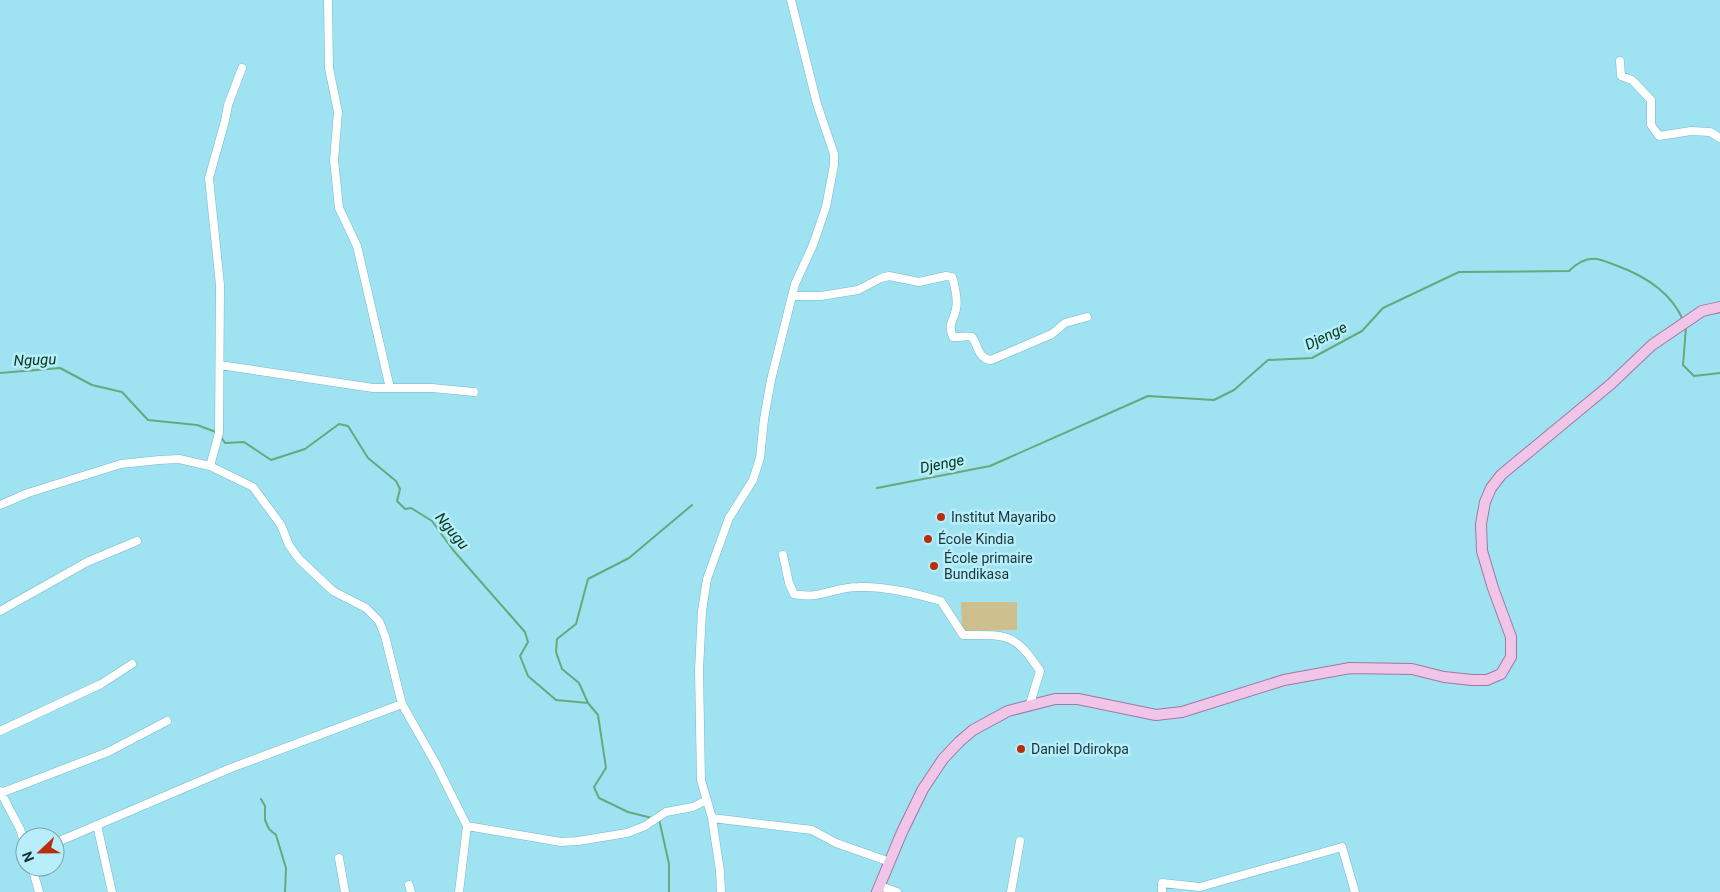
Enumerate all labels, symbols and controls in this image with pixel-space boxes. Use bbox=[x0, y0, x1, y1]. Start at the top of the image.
water label: Djenge bbox=[1302, 318, 1350, 354]
water label: Ngugu bbox=[13, 350, 57, 370]
water label: Djenge bbox=[918, 451, 966, 477]
water label: Ngugu bbox=[431, 509, 473, 553]
place label: Institut Mayaribo bbox=[951, 509, 1056, 525]
marker: Institut Mayaribo bbox=[935, 511, 947, 523]
place label: École Kindia bbox=[938, 530, 1014, 547]
marker: École Kindia bbox=[922, 533, 934, 545]
place label: École primaire Bundikasa bbox=[944, 549, 1033, 582]
marker: École primaire Bundikasa bbox=[928, 560, 940, 572]
place label: Daniel Ddirokpa bbox=[1031, 741, 1129, 757]
marker: Daniel Ddirokpa bbox=[1015, 743, 1027, 755]
north arrow bbox=[15, 827, 65, 877]
text: N bbox=[19, 849, 37, 864]

